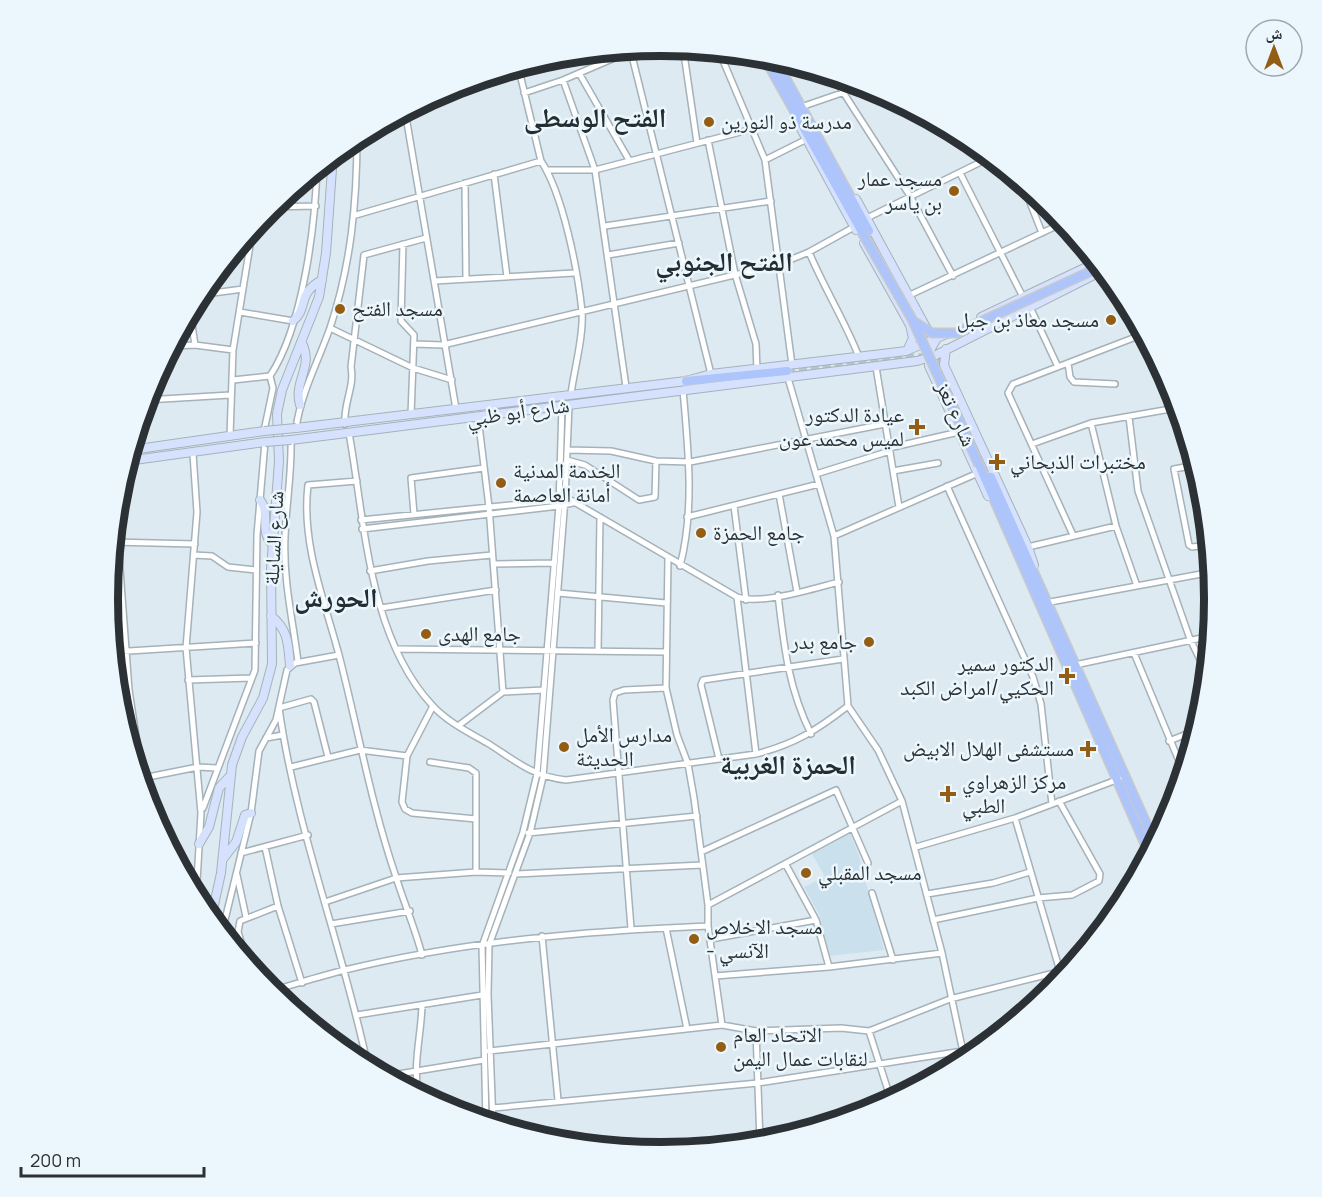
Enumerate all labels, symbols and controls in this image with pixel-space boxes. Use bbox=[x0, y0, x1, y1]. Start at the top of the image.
north arrow bbox=[1244, 18, 1304, 78]
text: ش bbox=[1266, 22, 1283, 44]
district label: الفتح الوسطى bbox=[524, 98, 666, 136]
place label: مدرسة ذو النورين bbox=[721, 107, 852, 135]
marker: مدرسة ذو النورين bbox=[702, 115, 716, 129]
place label: مسجد عمار بن ياسر bbox=[857, 164, 942, 216]
marker: مسجد عمار بن ياسر bbox=[947, 184, 961, 198]
district label: الفتح الجنوبي bbox=[655, 242, 793, 283]
place label: مسجد الفتح bbox=[352, 294, 443, 322]
marker: مسجد الفتح bbox=[333, 302, 347, 316]
place label: مسجد معاذ بن جبل bbox=[957, 305, 1099, 333]
marker: مسجد معاذ بن جبل bbox=[1104, 313, 1118, 327]
street label: شارع تعز bbox=[930, 376, 984, 451]
street label: شارع أبو ظبي bbox=[465, 390, 571, 435]
place label: عيادة الدكتور لميس محمد عون bbox=[779, 400, 904, 452]
marker: عيادة الدكتور لميس محمد عون bbox=[908, 418, 926, 436]
place label: مختبرات الذبحاني bbox=[1010, 447, 1146, 478]
marker: مختبرات الذبحاني bbox=[988, 453, 1006, 471]
place label: الخدمة المدنية أمانة العاصمة bbox=[513, 456, 621, 508]
marker: الخدمة المدنية أمانة العاصمة bbox=[494, 476, 508, 490]
street label: شارع السايلة bbox=[257, 490, 289, 586]
place label: جامع الحمزة bbox=[713, 518, 805, 546]
marker: جامع الحمزة bbox=[694, 526, 708, 540]
district label: الحورش bbox=[294, 578, 378, 615]
place label: جامع الهدى bbox=[438, 619, 521, 647]
marker: جامع الهدى bbox=[419, 627, 433, 641]
place label: جامع بدر bbox=[790, 627, 857, 655]
marker: جامع بدر bbox=[862, 635, 876, 649]
place label: الدكتور سمير الحكيي/امراض الكبد bbox=[900, 649, 1054, 704]
marker: الدكتور سمير الحكيي/امراض الكبد bbox=[1058, 667, 1076, 685]
place label: مدارس الأمل الحديثة bbox=[576, 720, 672, 772]
place label: مستشفى الهلال الابيض bbox=[903, 734, 1074, 762]
marker: مدارس الأمل الحديثة bbox=[557, 740, 571, 754]
marker: مستشفى الهلال الابيض bbox=[1079, 740, 1097, 758]
district label: الحمزة الغربية bbox=[720, 745, 856, 782]
place label: مركز الزهراوي الطبي bbox=[962, 767, 1066, 822]
marker: مركز الزهراوي الطبي bbox=[939, 785, 957, 803]
place label: مسجد المقبلي bbox=[818, 858, 922, 889]
marker: مسجد المقبلي bbox=[799, 866, 813, 880]
place label: مسجد الاخلاص - الآنسي bbox=[706, 912, 823, 967]
marker: مسجد الاخلاص - الآنسي bbox=[687, 932, 701, 946]
place label: الاتحاد العام لنقابات عمال اليمن bbox=[733, 1020, 868, 1072]
marker: الاتحاد العام لنقابات عمال اليمن bbox=[714, 1040, 728, 1054]
scale bar bbox=[21, 1140, 204, 1178]
text: 200 m bbox=[30, 1148, 81, 1172]

